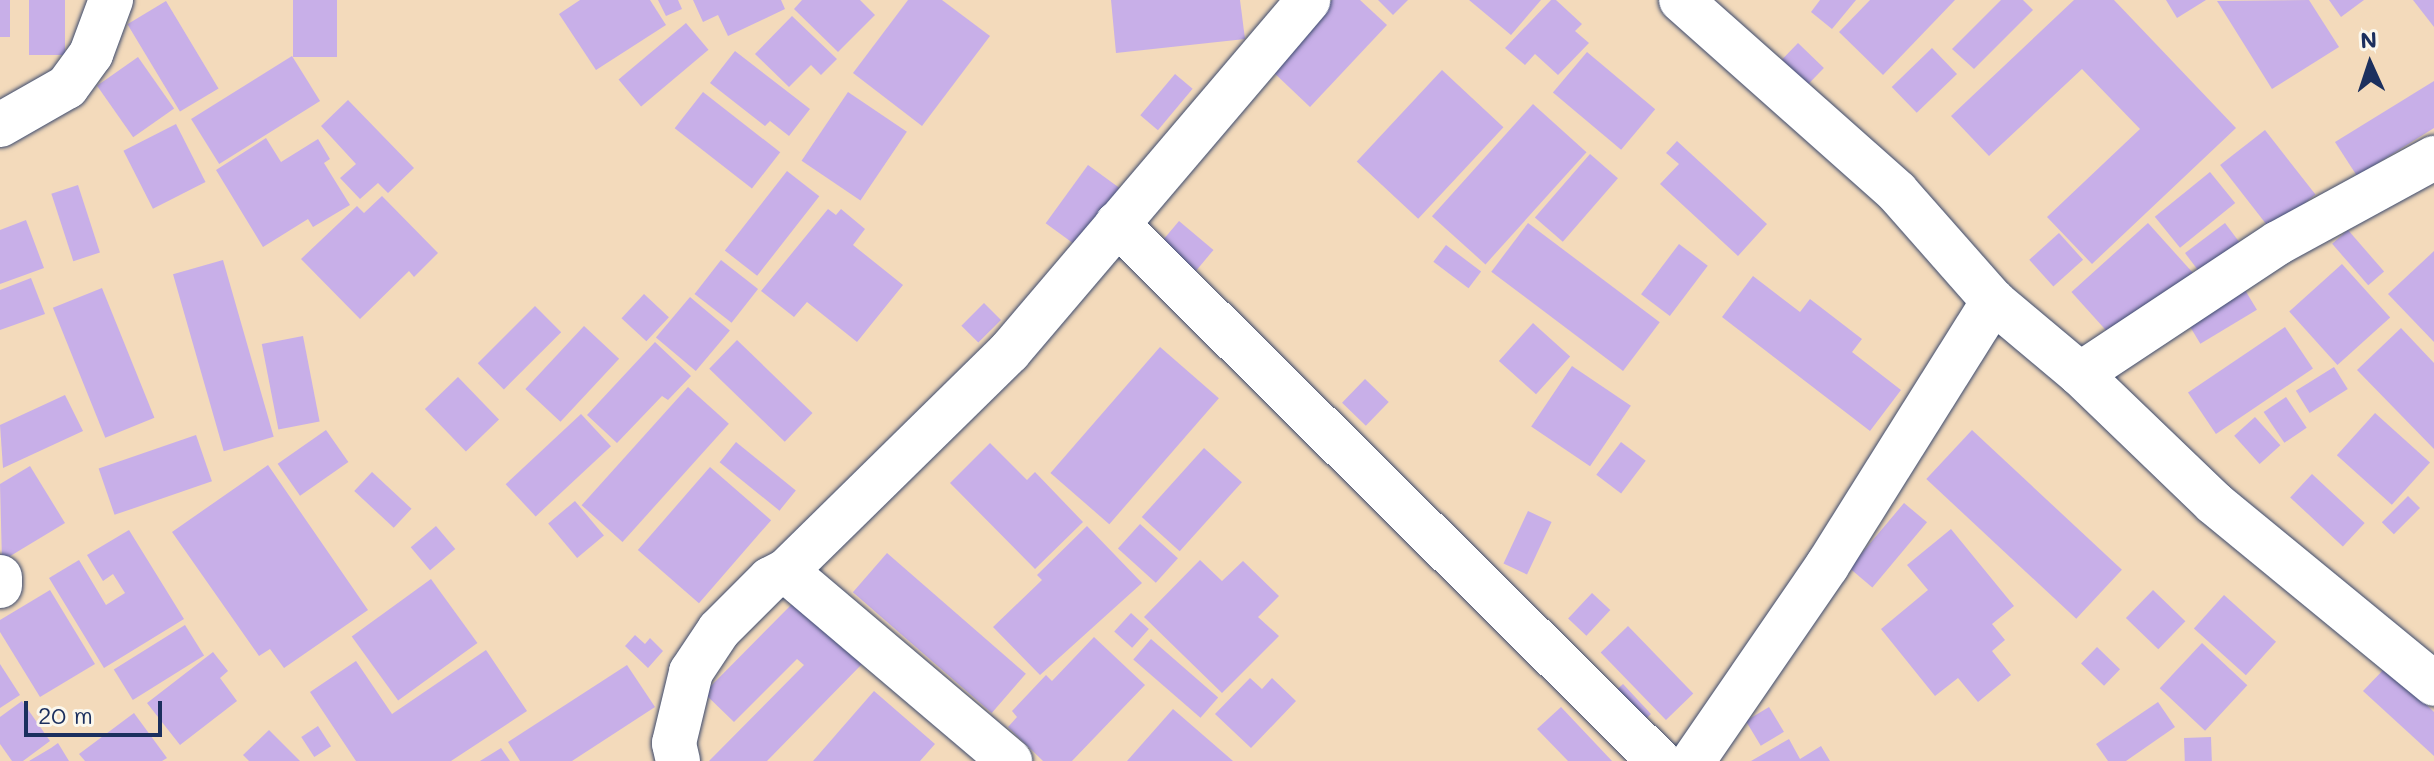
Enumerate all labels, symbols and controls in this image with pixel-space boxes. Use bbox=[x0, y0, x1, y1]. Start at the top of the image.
north arrow bbox=[2330, 24, 2410, 104]
text: N bbox=[2360, 25, 2378, 54]
scale bar bbox=[28, 685, 166, 735]
text: 20 m bbox=[38, 699, 93, 730]

